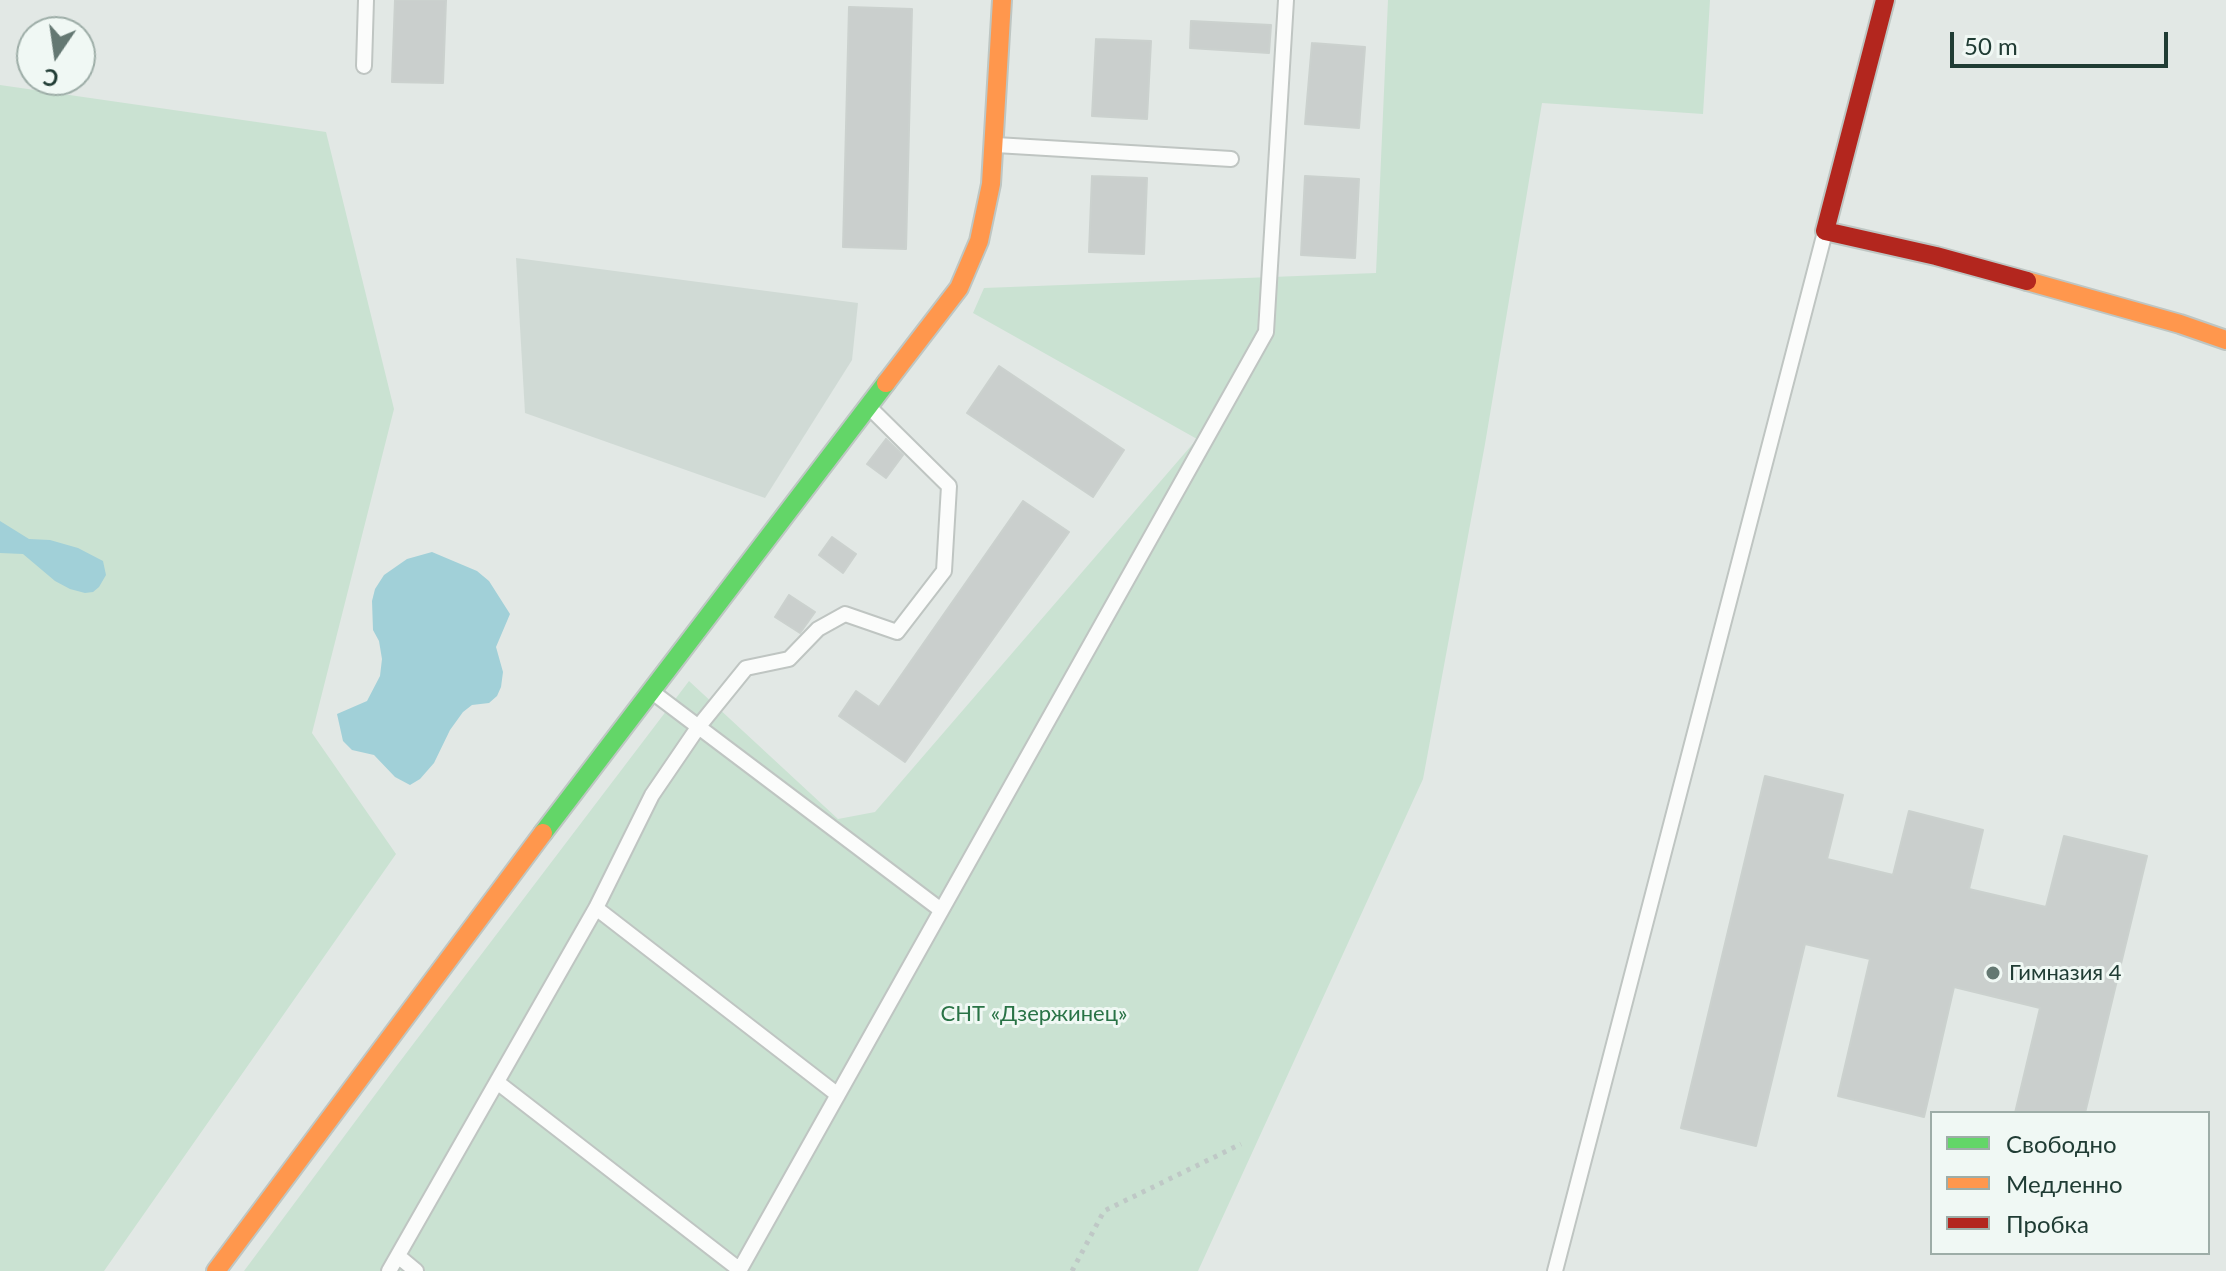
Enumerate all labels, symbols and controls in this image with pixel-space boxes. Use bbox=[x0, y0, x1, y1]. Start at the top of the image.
north arrow bbox=[16, 16, 96, 96]
scale bar bbox=[1954, 16, 2172, 66]
text: 50 m bbox=[1964, 31, 2018, 60]
text: С bbox=[41, 63, 61, 93]
place label: Гимназия 4 bbox=[2009, 960, 2122, 986]
marker: Гимназия 4 bbox=[1984, 964, 2002, 982]
park label: СНТ «Дзержинец» bbox=[941, 1001, 1127, 1027]
legend bbox=[1930, 1111, 2210, 1255]
text: Свободно bbox=[2006, 1129, 2117, 1158]
text: Медленно bbox=[2006, 1169, 2123, 1198]
text: Пробка bbox=[2006, 1209, 2089, 1238]

